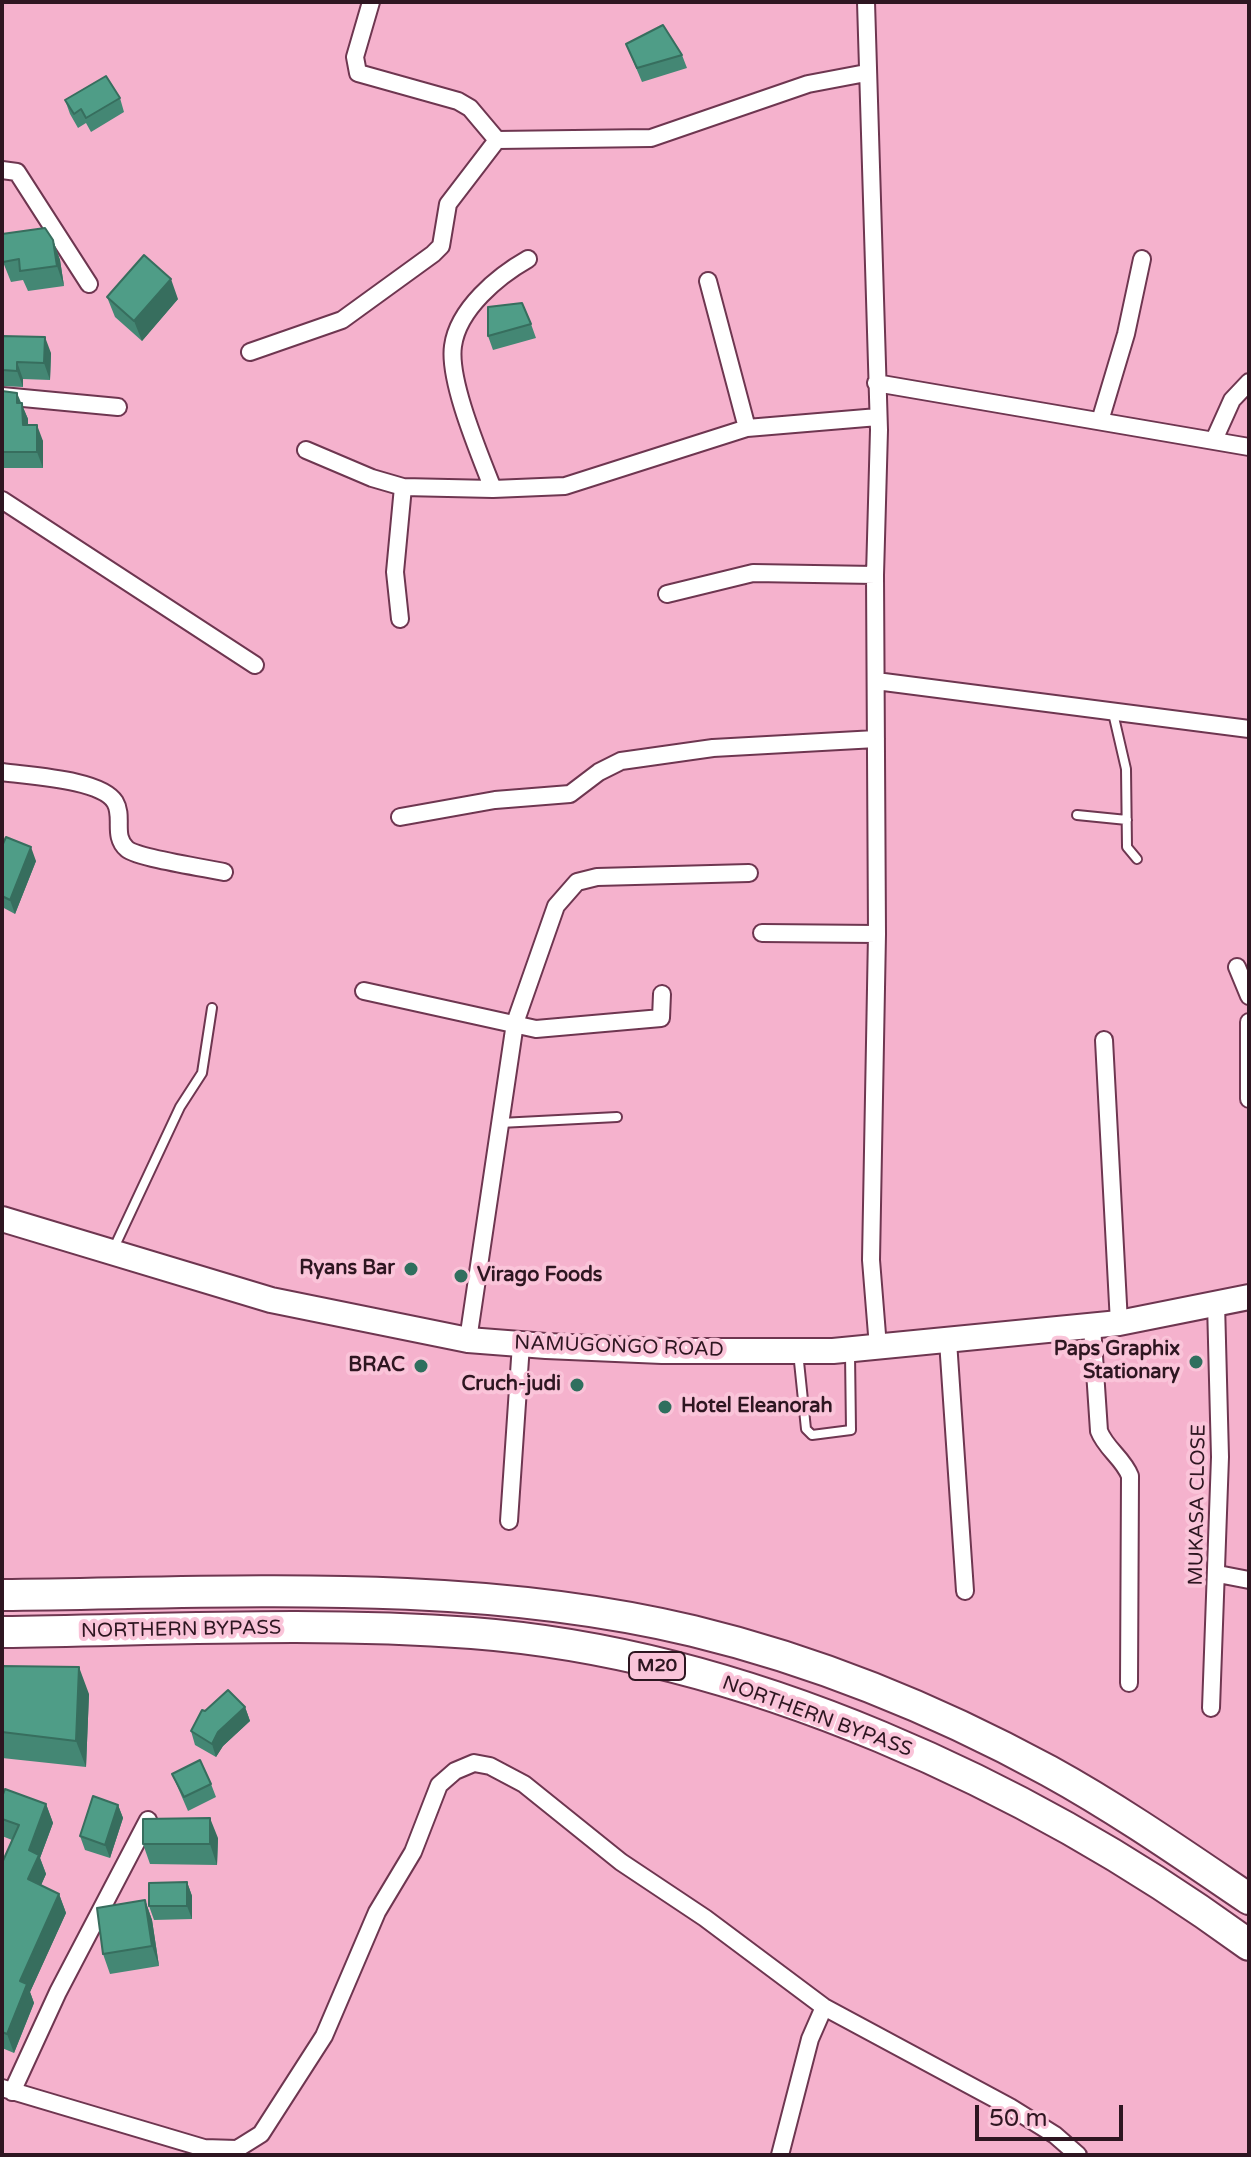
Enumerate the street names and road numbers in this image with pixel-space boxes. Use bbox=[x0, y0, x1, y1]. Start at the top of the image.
street label: NAMUGONGO ROAD bbox=[514, 1331, 724, 1363]
street label: MUKASA CLOSE bbox=[1185, 1424, 1211, 1586]
street label: NORTHERN BYPASS bbox=[81, 1616, 281, 1644]
road number: M20 bbox=[629, 1652, 685, 1680]
street label: NORTHERN BYPASS bbox=[719, 1671, 915, 1763]

